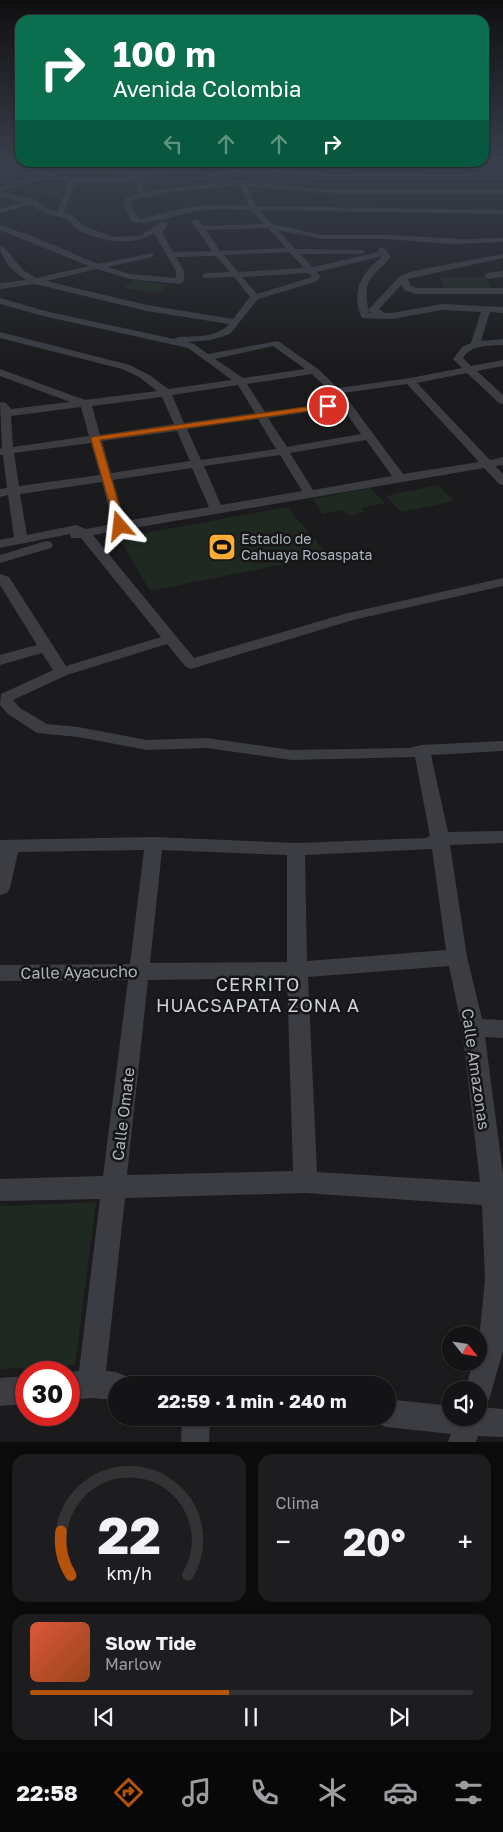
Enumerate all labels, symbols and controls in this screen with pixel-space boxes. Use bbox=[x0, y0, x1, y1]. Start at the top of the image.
text: 100 m bbox=[113, 33, 216, 75]
icon: right bbox=[30, 35, 95, 100]
text: Avenida Colombia bbox=[113, 75, 301, 102]
icon: left bbox=[159, 130, 187, 158]
icon: ahead bbox=[212, 130, 240, 158]
icon: ahead bbox=[265, 130, 293, 158]
icon: right bbox=[318, 130, 346, 158]
pin bbox=[307, 385, 349, 427]
icon: arrive bbox=[314, 392, 342, 420]
position arrow bbox=[93, 499, 145, 551]
place label: Estadio de Cahuaya Rosaspata bbox=[241, 530, 372, 563]
sports icon: Estadio de Cahuaya Rosaspata bbox=[207, 532, 237, 562]
street label: Calle Ayacucho bbox=[20, 961, 138, 983]
district label: CERRITO HUACSAPATA ZONA A bbox=[156, 973, 360, 1016]
street label: Calle Amazonas bbox=[458, 1007, 494, 1131]
street label: Calle Omate bbox=[107, 1066, 139, 1162]
north arrow bbox=[442, 1326, 488, 1371]
map controls bbox=[442, 1326, 487, 1426]
speed limit sign: 30 bbox=[15, 1361, 80, 1426]
button: sound bbox=[442, 1381, 487, 1426]
text: 22:59 · 1 min · 240 m bbox=[157, 1389, 347, 1412]
text: Clima bbox=[276, 1493, 319, 1513]
text: 22 bbox=[97, 1503, 160, 1565]
text: 20° bbox=[343, 1519, 406, 1564]
text: − bbox=[276, 1525, 291, 1558]
text: + bbox=[458, 1525, 473, 1558]
text: km/h bbox=[106, 1562, 151, 1584]
text: Slow Tide bbox=[105, 1631, 196, 1654]
text: Marlow bbox=[105, 1654, 161, 1674]
icon: previous bbox=[90, 1703, 118, 1731]
icon: pause bbox=[237, 1703, 265, 1731]
icon: next bbox=[385, 1703, 413, 1731]
icon: directions bbox=[111, 1775, 146, 1810]
icon: music bbox=[179, 1775, 214, 1810]
icon: phone bbox=[247, 1775, 282, 1810]
icon: climate bbox=[315, 1775, 350, 1810]
icon: car bbox=[383, 1775, 418, 1810]
icon: filters bbox=[451, 1775, 486, 1810]
text: 22:58 bbox=[17, 1779, 78, 1806]

